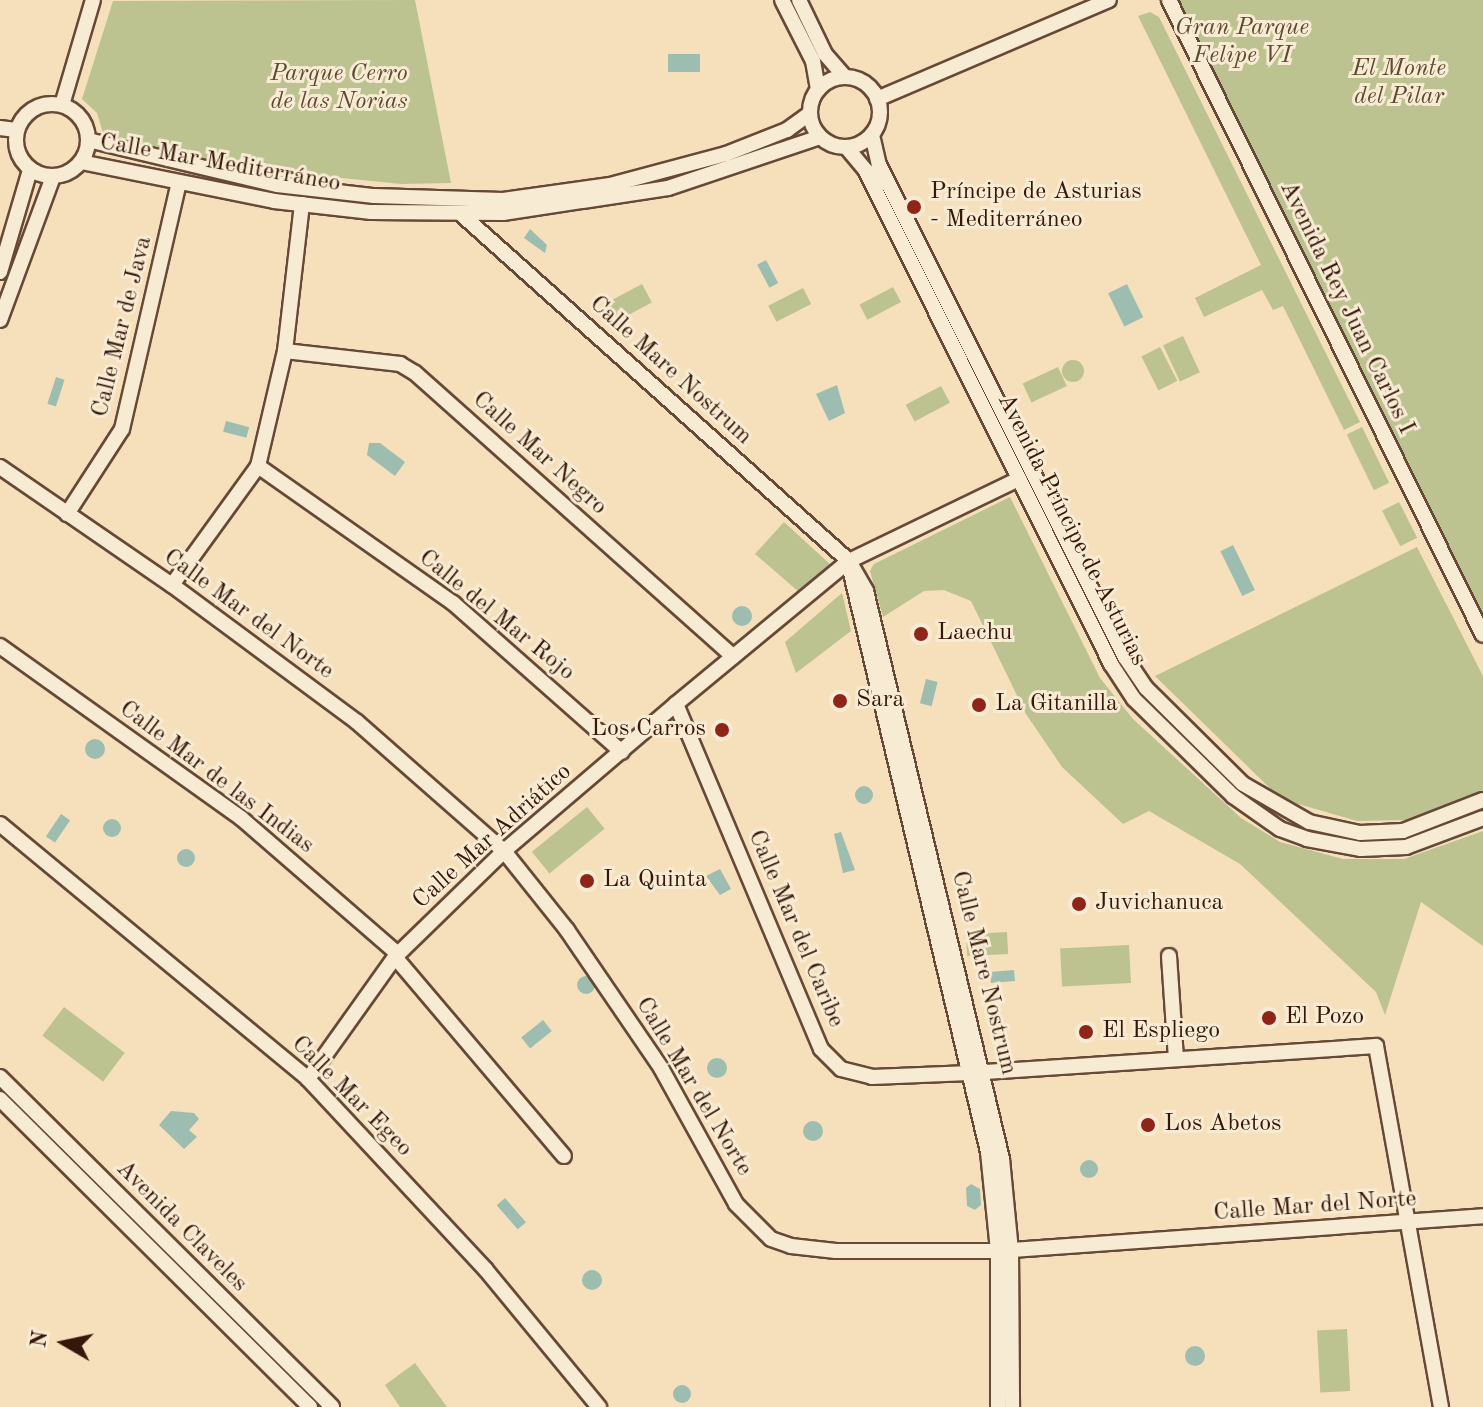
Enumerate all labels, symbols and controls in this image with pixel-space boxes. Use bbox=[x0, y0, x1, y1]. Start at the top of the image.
park label: Gran Parque Felipe VI bbox=[1175, 15, 1309, 71]
park label: El Monte del Pilar bbox=[1352, 56, 1446, 112]
park label: Parque Cerro de las Norias bbox=[270, 61, 408, 117]
street label: Calle Mar Mediterráneo bbox=[97, 129, 343, 199]
street label: Avenida Rey Juan Carlos I bbox=[1272, 177, 1420, 439]
place label: Príncipe de Asturias - Mediterráneo bbox=[930, 179, 1142, 235]
marker: Príncipe de Asturias - Mediterráneo bbox=[905, 198, 923, 216]
street label: Calle Mar de Java bbox=[87, 234, 159, 420]
street label: Calle Mare Nostrum bbox=[583, 290, 757, 452]
street label: Calle Mar Negro bbox=[466, 386, 612, 522]
street label: Avenida Príncipe de Asturias bbox=[990, 389, 1152, 671]
street label: Calle Mar del Norte bbox=[157, 544, 339, 686]
street label: Calle del Mar Rojo bbox=[412, 544, 580, 688]
place label: Laechu bbox=[937, 620, 1012, 648]
marker: Laechu bbox=[912, 625, 930, 643]
place label: Sara bbox=[856, 687, 904, 715]
place label: La Gitanilla bbox=[995, 691, 1118, 719]
marker: Sara bbox=[831, 692, 849, 710]
street label: Calle Mar de las Indias bbox=[113, 695, 319, 861]
marker: La Gitanilla bbox=[970, 696, 988, 714]
place label: Los Carros bbox=[591, 716, 706, 744]
marker: Los Carros bbox=[713, 721, 731, 739]
street label: Calle Mar Adriático bbox=[408, 758, 578, 916]
street label: Calle Mar del Caribe bbox=[740, 826, 850, 1032]
place label: La Quinta bbox=[603, 867, 707, 895]
street label: Calle Mare Nostrum bbox=[944, 868, 1022, 1078]
marker: La Quinta bbox=[578, 872, 596, 890]
place label: Juvichanuca bbox=[1095, 890, 1223, 918]
marker: Juvichanuca bbox=[1070, 895, 1088, 913]
street label: Calle Mar del Norte bbox=[628, 992, 758, 1182]
place label: El Pozo bbox=[1285, 1004, 1364, 1032]
marker: El Pozo bbox=[1260, 1009, 1278, 1027]
place label: El Espliego bbox=[1102, 1018, 1220, 1046]
marker: El Espliego bbox=[1077, 1023, 1095, 1041]
street label: Calle Mar Egeo bbox=[284, 1030, 418, 1164]
place label: Los Abetos bbox=[1164, 1111, 1282, 1139]
marker: Los Abetos bbox=[1139, 1116, 1157, 1134]
street label: Avenida Claveles bbox=[109, 1155, 253, 1299]
street label: Calle Mar del Norte bbox=[1212, 1186, 1418, 1228]
north arrow bbox=[24, 1303, 104, 1383]
text: N bbox=[28, 1329, 52, 1349]

